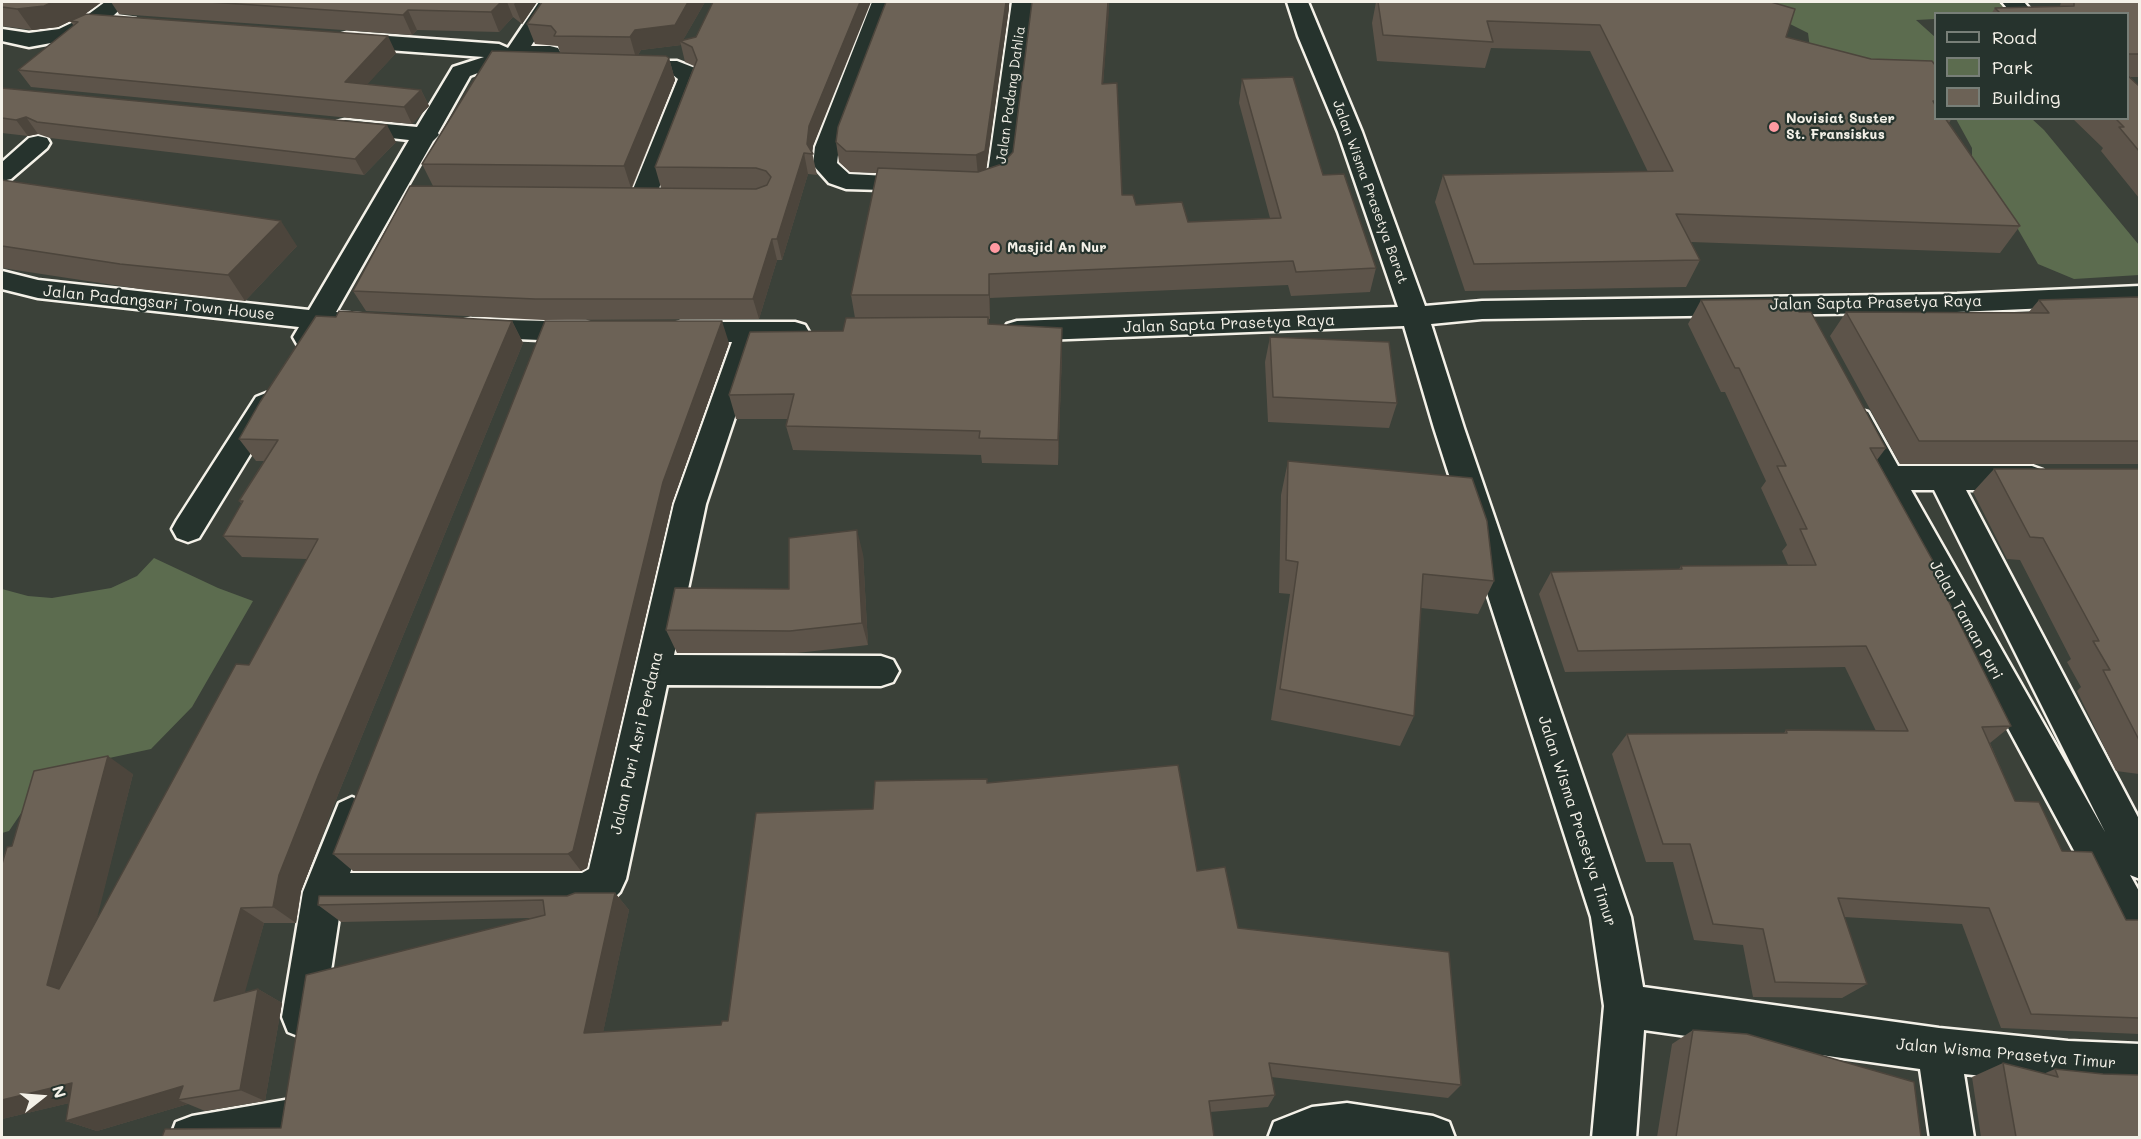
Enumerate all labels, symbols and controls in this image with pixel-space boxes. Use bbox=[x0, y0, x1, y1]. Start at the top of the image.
legend bbox=[1934, 12, 2129, 120]
street label: Jalan Padang Dahlia bbox=[993, 25, 1029, 165]
text: Road bbox=[1992, 25, 2037, 49]
text: Park bbox=[1992, 55, 2033, 79]
text: Building bbox=[1992, 85, 2060, 109]
street label: Jalan Wisma Prasetya Barat bbox=[1329, 98, 1411, 286]
place label: Novisiat Suster St. Fransiskus bbox=[1786, 111, 1895, 144]
marker: Novisiat Suster St. Fransiskus bbox=[1767, 120, 1781, 134]
place label: Masjid An Nur bbox=[1007, 240, 1107, 256]
marker: Masjid An Nur bbox=[988, 241, 1002, 255]
street label: Jalan Padangsari Town House bbox=[42, 281, 276, 325]
street label: Jalan Sapta Prasetya Raya bbox=[1770, 292, 1982, 314]
street label: Jalan Sapta Prasetya Raya bbox=[1123, 311, 1335, 337]
street label: Jalan Taman Puri bbox=[1925, 557, 2007, 683]
street label: Jalan Puri Asri Perdana bbox=[607, 650, 667, 836]
street label: Jalan Wisma Prasetya Timur bbox=[1534, 713, 1620, 929]
street label: Jalan Wisma Prasetya Timur bbox=[1895, 1035, 2117, 1073]
north arrow bbox=[12, 1067, 72, 1127]
text: N bbox=[48, 1083, 72, 1100]

